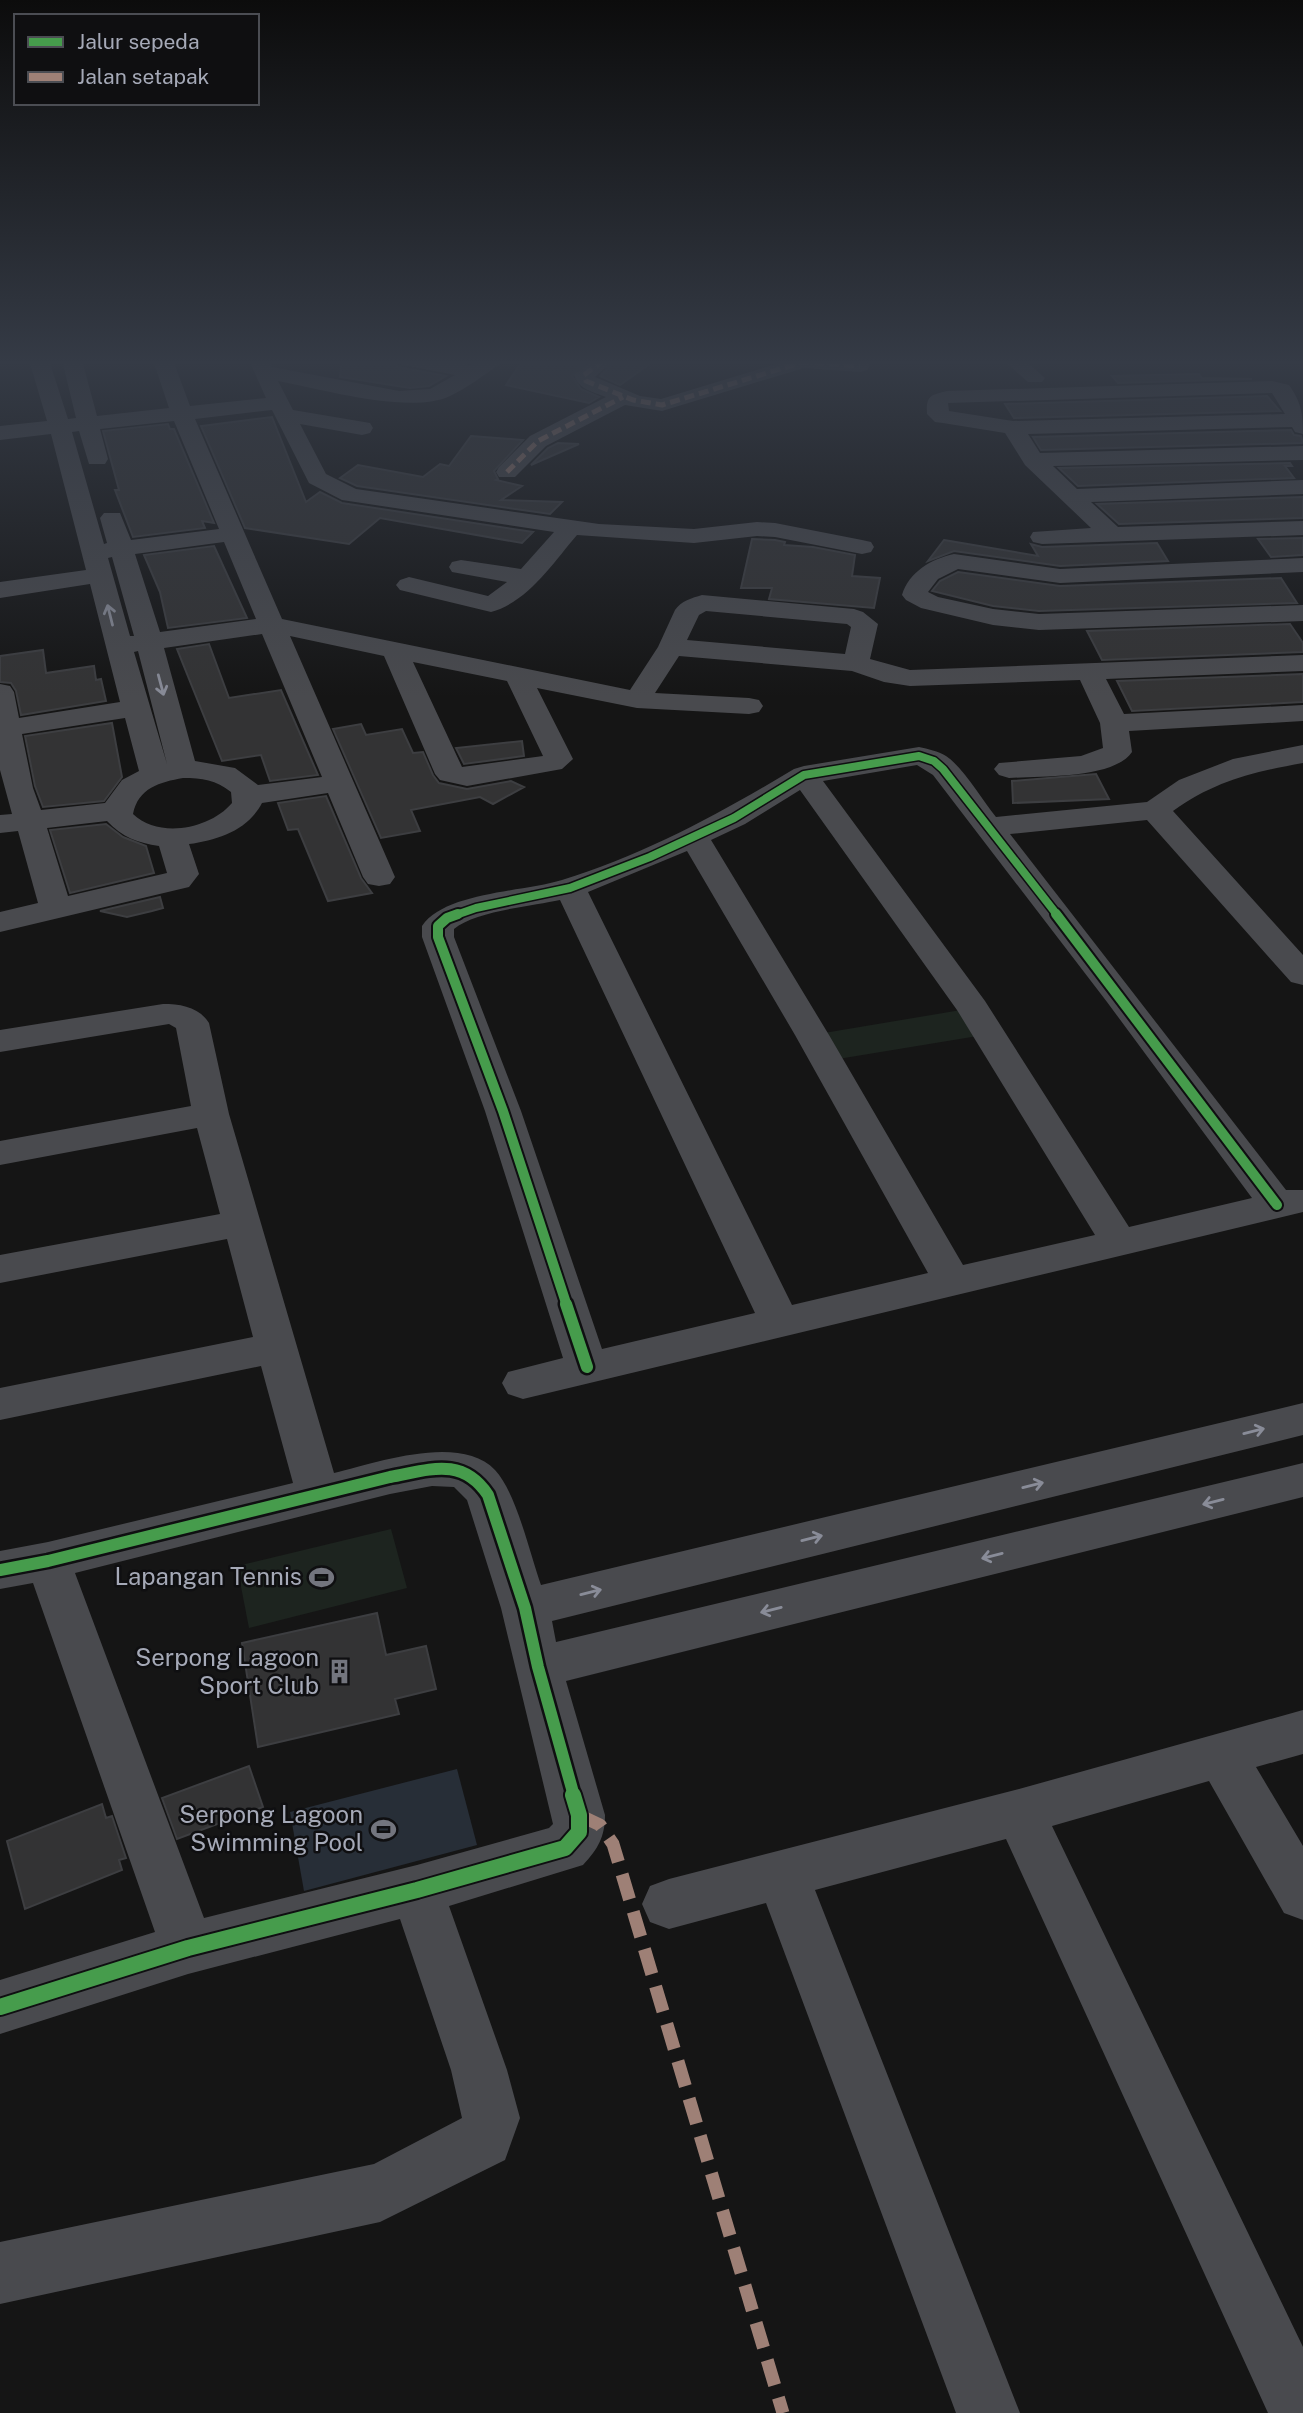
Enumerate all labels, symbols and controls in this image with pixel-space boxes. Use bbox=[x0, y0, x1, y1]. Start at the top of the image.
legend bbox=[14, 14, 259, 105]
text: Jalur sepeda bbox=[77, 29, 200, 54]
text: Jalan setapak bbox=[77, 64, 210, 89]
one-way arrow bbox=[103, 604, 116, 627]
one-way arrow bbox=[155, 673, 168, 696]
one-way arrow bbox=[1242, 1424, 1265, 1437]
one-way arrow bbox=[1021, 1478, 1044, 1491]
one-way arrow bbox=[1202, 1496, 1225, 1509]
one-way arrow bbox=[800, 1531, 823, 1544]
one-way arrow bbox=[981, 1550, 1004, 1563]
place label: Lapangan Tennis bbox=[115, 1562, 302, 1590]
sports icon: Lapangan Tennis bbox=[308, 1563, 336, 1591]
one-way arrow bbox=[579, 1585, 602, 1598]
one-way arrow bbox=[760, 1604, 783, 1617]
place label: Serpong Lagoon Sport Club bbox=[135, 1643, 319, 1699]
building icon: Serpong Lagoon Sport Club bbox=[325, 1658, 353, 1686]
place label: Serpong Lagoon Swimming Pool bbox=[179, 1800, 363, 1856]
sports icon: Serpong Lagoon Swimming Pool bbox=[369, 1815, 397, 1843]

